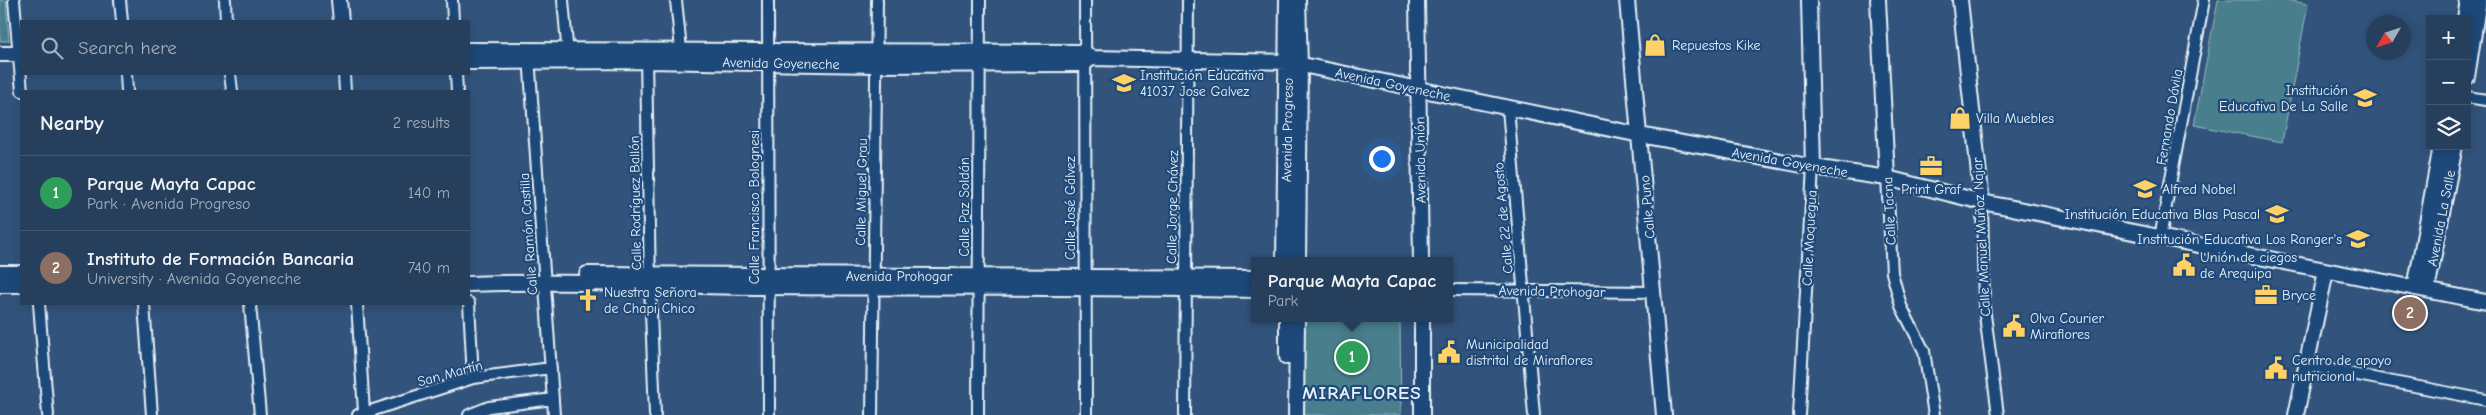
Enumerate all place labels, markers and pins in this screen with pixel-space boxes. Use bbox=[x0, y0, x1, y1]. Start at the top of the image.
shop icon: Repuestos Kike bbox=[1642, 32, 1668, 58]
place label: Repuestos Kike bbox=[1672, 37, 1761, 54]
place label: Institución Educativa 41037 Jose Galvez bbox=[1140, 67, 1264, 100]
school or university icon: Institución Educativa 41037 Jose Galvez bbox=[1111, 70, 1137, 96]
place label: Institución Educativa De La Salle bbox=[2219, 82, 2348, 115]
school or university icon: Institución Educativa De La Salle bbox=[2352, 85, 2378, 111]
shop icon: Villa Muebles bbox=[1947, 105, 1973, 131]
place label: Villa Muebles bbox=[1976, 110, 2054, 127]
office icon: Print Graf bbox=[1918, 153, 1944, 179]
school or university icon: Alfred Nobel bbox=[2132, 176, 2158, 202]
place label: Print Graf bbox=[1901, 181, 1962, 198]
place label: Alfred Nobel bbox=[2162, 181, 2236, 198]
school or university icon: Institución Educativa Blas Pascal bbox=[2264, 201, 2290, 227]
place label: Institución Educativa Blas Pascal bbox=[2064, 206, 2260, 223]
school or university icon: Institución Educativa Los Ranger's bbox=[2345, 226, 2371, 252]
place label: Institución Educativa Los Ranger's bbox=[2137, 231, 2342, 248]
place label: Unión de ciegos de Arequipa bbox=[2200, 249, 2297, 282]
public building icon: Unión de ciegos de Arequipa bbox=[2171, 252, 2197, 278]
office icon: Bryce bbox=[2253, 282, 2279, 308]
place label: Nuestra Señora de Chapi Chico bbox=[604, 284, 697, 317]
church icon: Nuestra Señora de Chapi Chico bbox=[575, 287, 601, 313]
place label: Bryce bbox=[2282, 287, 2316, 304]
pin: 2 bbox=[2394, 294, 2426, 332]
place label: Olva Courier Miraflores bbox=[2030, 310, 2104, 343]
public building icon: Olva Courier Miraflores bbox=[2001, 313, 2027, 339]
place label: Municipalidad distrital de Miraflores bbox=[1466, 336, 1593, 369]
pin: 1 bbox=[1336, 338, 1368, 376]
public building icon: Municipalidad distrital de Miraflores bbox=[1436, 339, 1462, 365]
place label: Centro de apoyo nutricional bbox=[2292, 352, 2391, 385]
public building icon: Centro de apoyo nutricional bbox=[2263, 355, 2289, 381]

